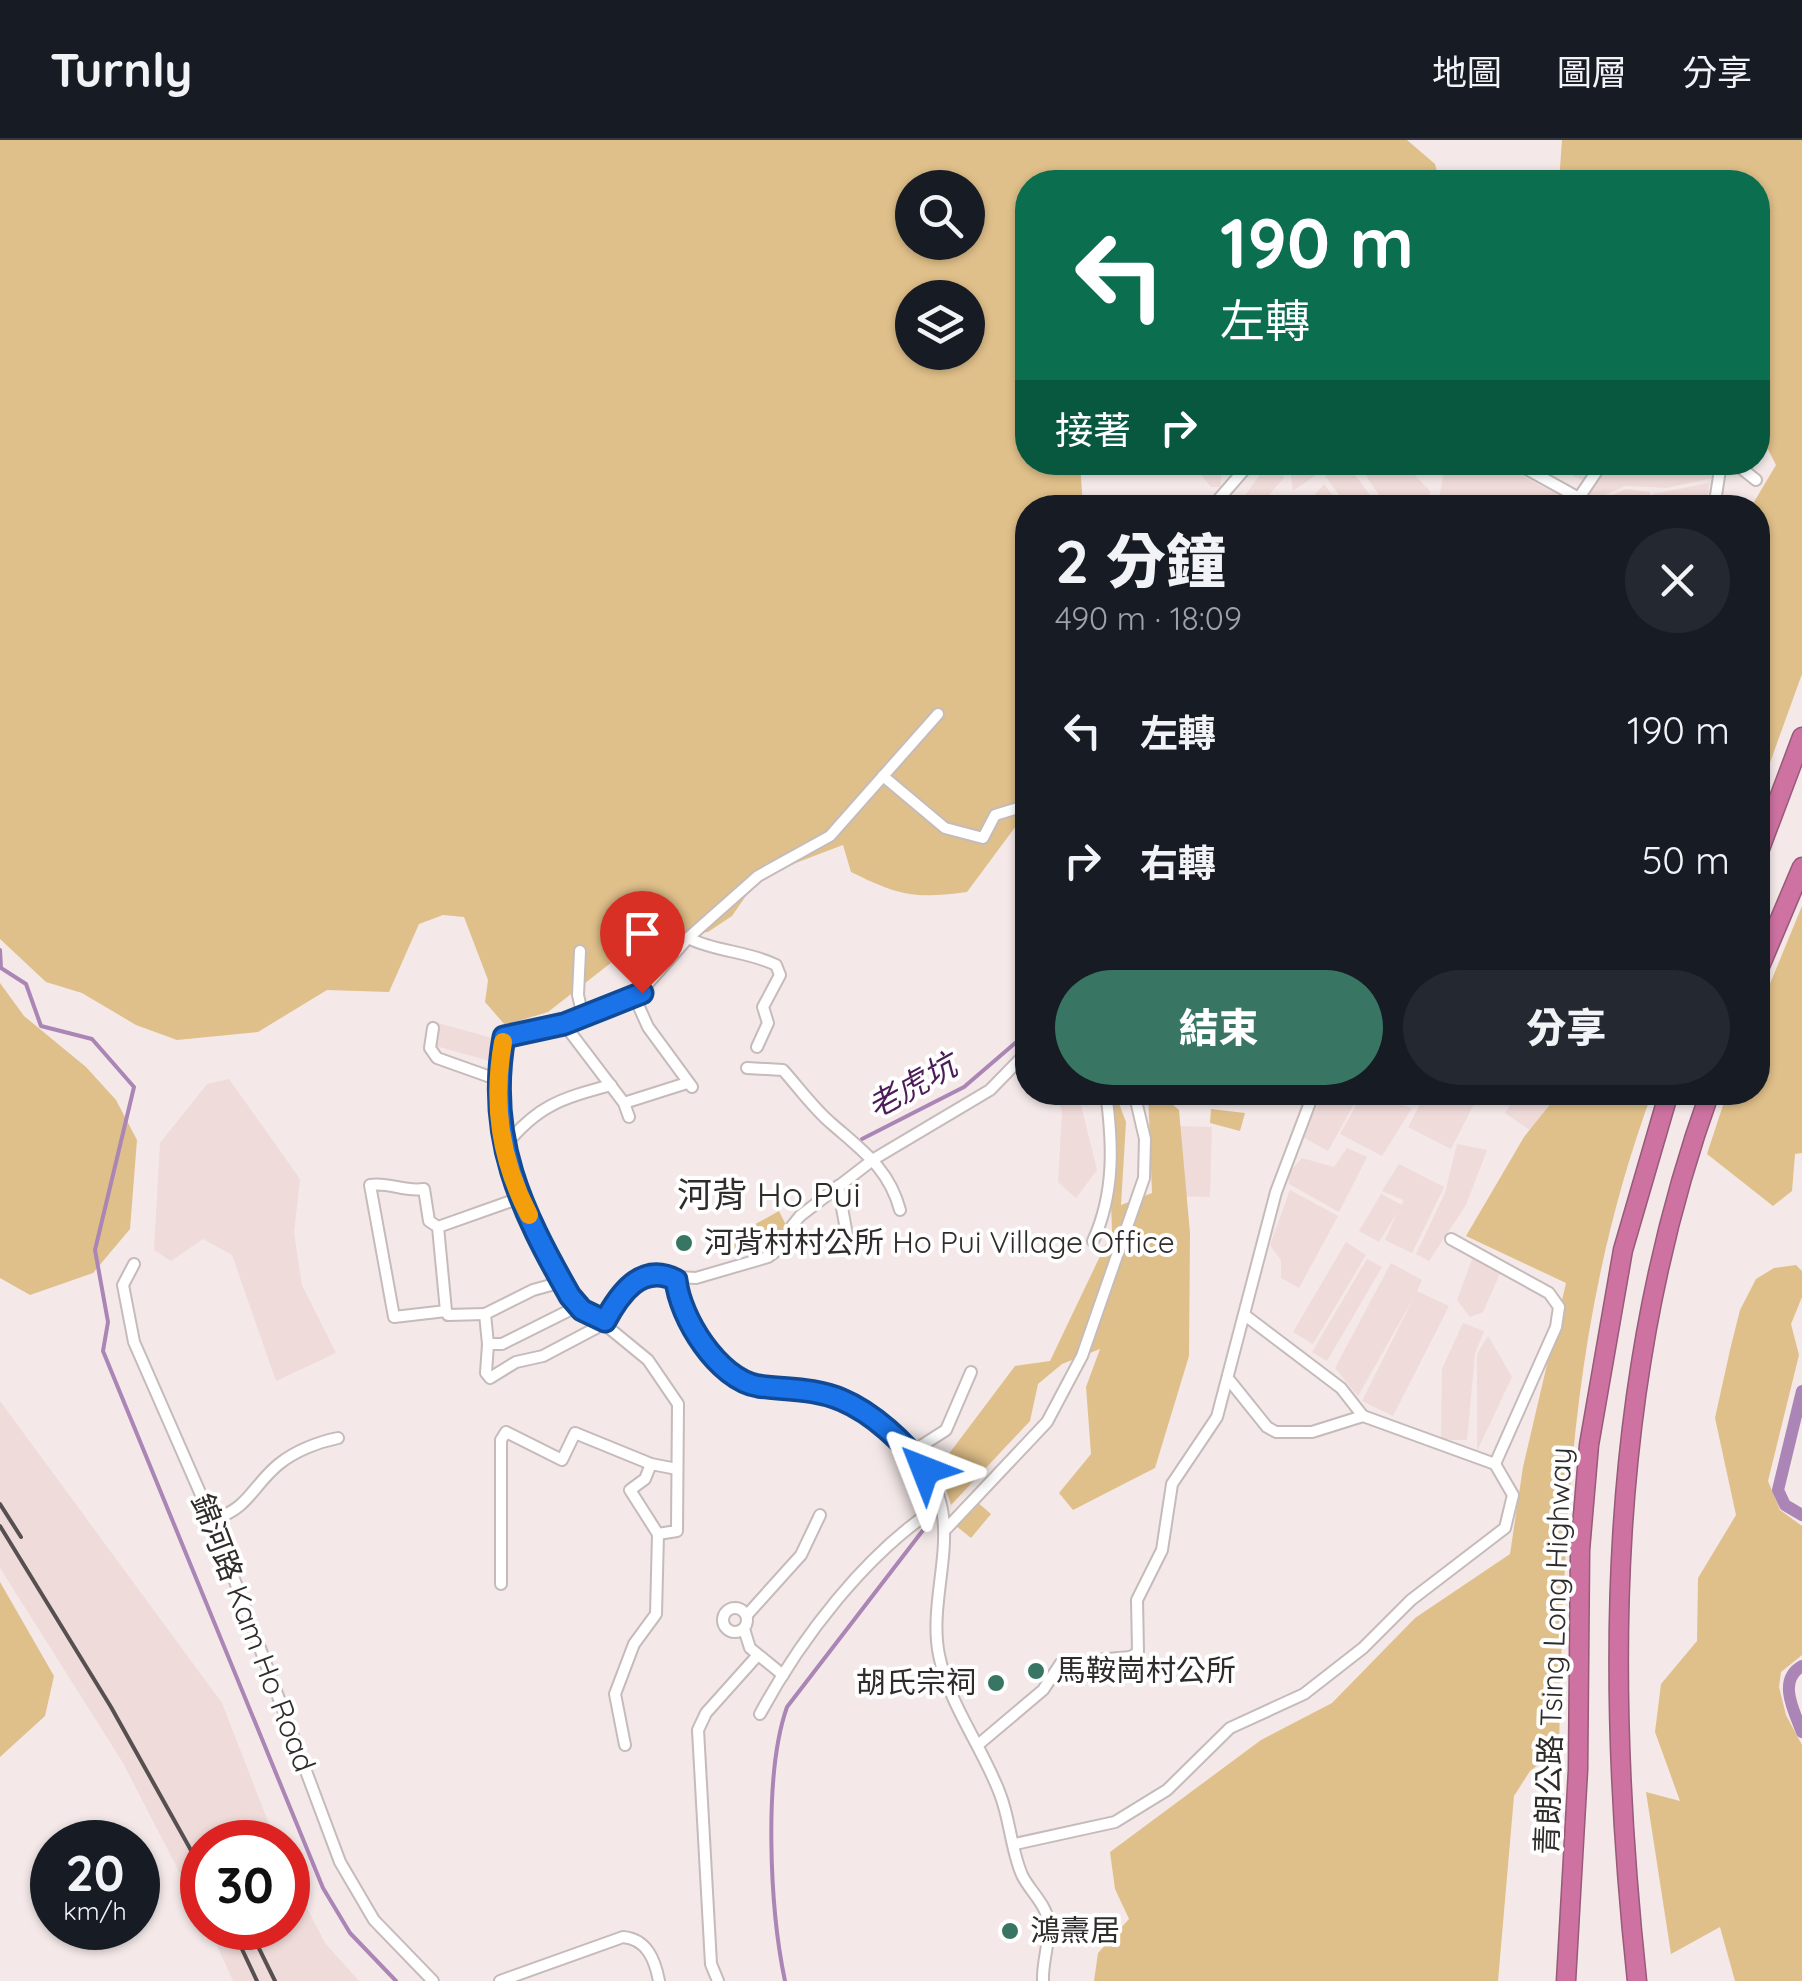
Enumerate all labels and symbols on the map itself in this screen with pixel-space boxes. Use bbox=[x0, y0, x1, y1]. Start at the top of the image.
pin bbox=[600, 891, 685, 994]
water label: 老虎坑 bbox=[860, 1042, 967, 1126]
district label: 河背 Ho Pui bbox=[677, 1172, 861, 1216]
place label: 河背村村公所 Ho Pui Village Office bbox=[704, 1223, 1175, 1261]
marker: 河背村村公所 Ho Pui Village Office bbox=[673, 1232, 695, 1254]
position arrow bbox=[873, 1418, 977, 1522]
street label: 青朗公路 Tsing Long Highway bbox=[1527, 1447, 1579, 1855]
street label: 錦河路 Kam Ho Road bbox=[183, 1488, 324, 1777]
place label: 馬鞍崗村公所 bbox=[1056, 1651, 1236, 1689]
marker: 馬鞍崗村公所 bbox=[1025, 1660, 1047, 1682]
place label: 胡氏宗祠 bbox=[856, 1663, 976, 1701]
marker: 胡氏宗祠 bbox=[985, 1672, 1007, 1694]
speed limit sign: 30 bbox=[180, 1820, 310, 1950]
place label: 鴻燾居 bbox=[1030, 1911, 1120, 1949]
marker: 鴻燾居 bbox=[999, 1920, 1021, 1942]

